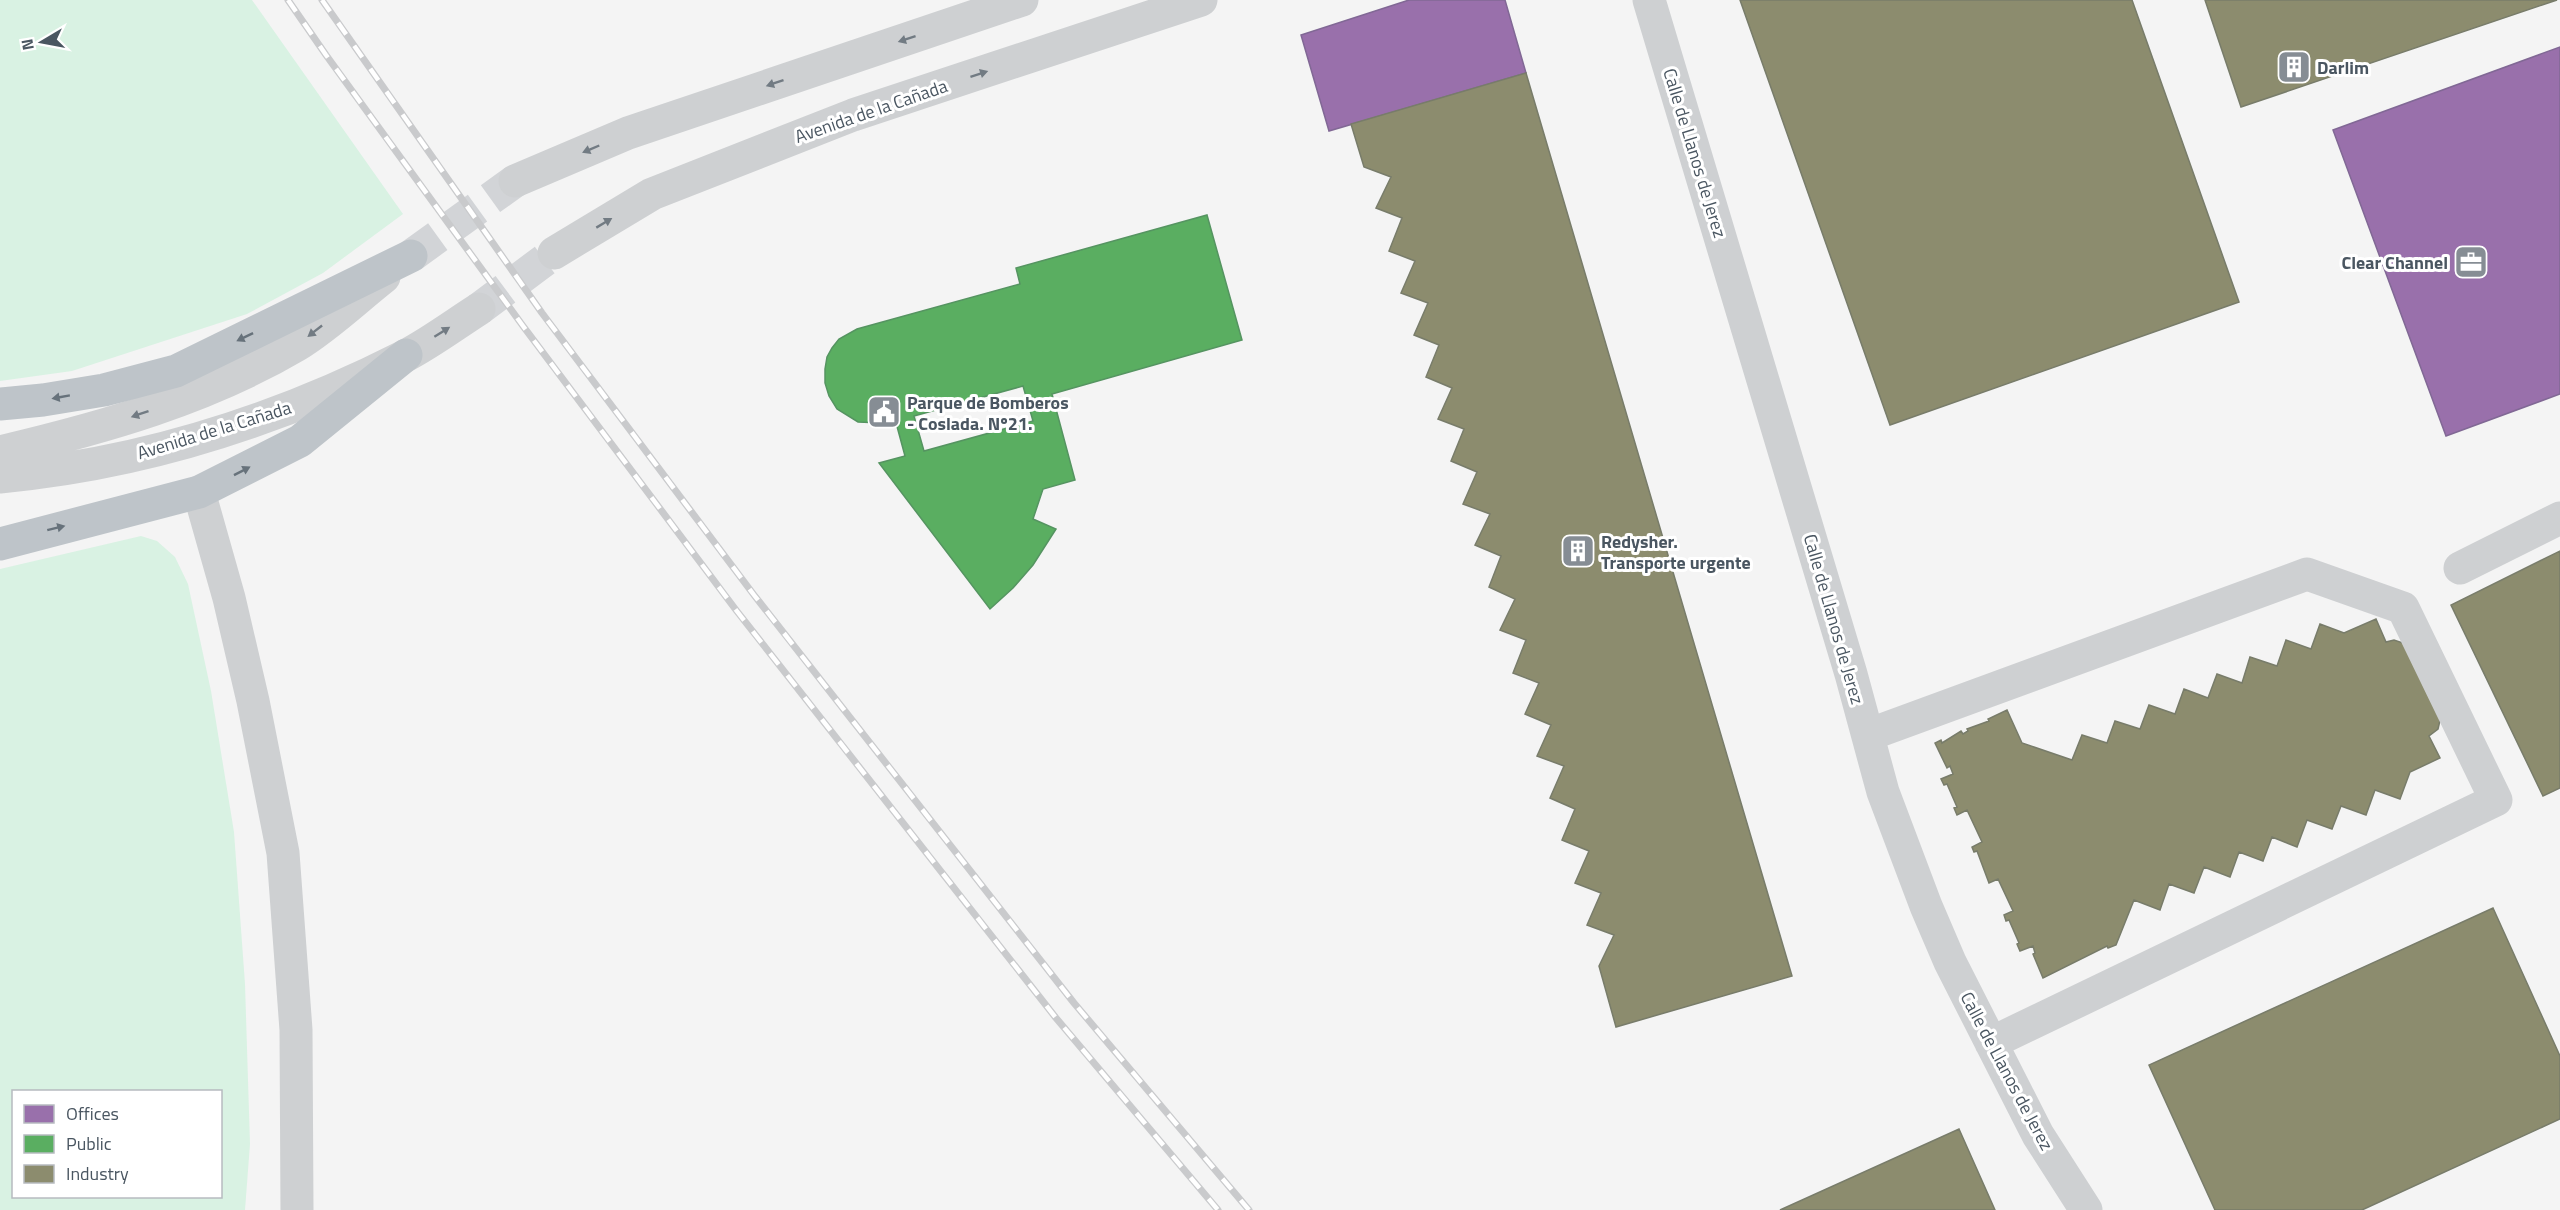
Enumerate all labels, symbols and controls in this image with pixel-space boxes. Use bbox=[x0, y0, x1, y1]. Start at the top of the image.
north arrow bbox=[12, 12, 72, 72]
one-way arrow bbox=[898, 34, 916, 44]
text: N bbox=[14, 37, 40, 52]
building icon: Darlim bbox=[2276, 49, 2312, 85]
place label: Darlim bbox=[2317, 54, 2369, 81]
street label: Calle de Llanos de Jerez bbox=[1656, 65, 1734, 241]
one-way arrow bbox=[970, 68, 988, 78]
street label: Avenida de la Cañada bbox=[791, 72, 951, 150]
one-way arrow bbox=[766, 78, 784, 88]
one-way arrow bbox=[583, 144, 600, 153]
one-way arrow bbox=[596, 217, 612, 228]
office icon: Clear Channel bbox=[2453, 244, 2489, 280]
place label: Clear Channel bbox=[2341, 249, 2448, 276]
one-way arrow bbox=[308, 324, 323, 336]
one-way arrow bbox=[434, 326, 450, 338]
one-way arrow bbox=[237, 332, 254, 341]
place label: Parque de Bomberos - Coslada. Nº21. bbox=[907, 389, 1069, 437]
one-way arrow bbox=[52, 393, 71, 402]
street label: Avenida de la Cañada bbox=[134, 394, 294, 466]
public building icon: Parque de Bomberos - Coslada. Nº21. bbox=[866, 394, 902, 430]
one-way arrow bbox=[131, 409, 149, 419]
one-way arrow bbox=[233, 466, 250, 475]
one-way arrow bbox=[47, 523, 66, 533]
place label: Redysher. Transporte urgente bbox=[1601, 528, 1751, 576]
street label: Calle de Llanos de Jerez bbox=[1797, 531, 1871, 707]
building icon: Redysher. Transporte urgente bbox=[1560, 533, 1596, 569]
street label: Calle de Llanos de Jerez bbox=[1954, 987, 2060, 1155]
legend bbox=[12, 1090, 222, 1198]
text: Offices bbox=[66, 1100, 119, 1127]
text: Public bbox=[66, 1130, 112, 1157]
text: Industry bbox=[66, 1160, 129, 1187]

